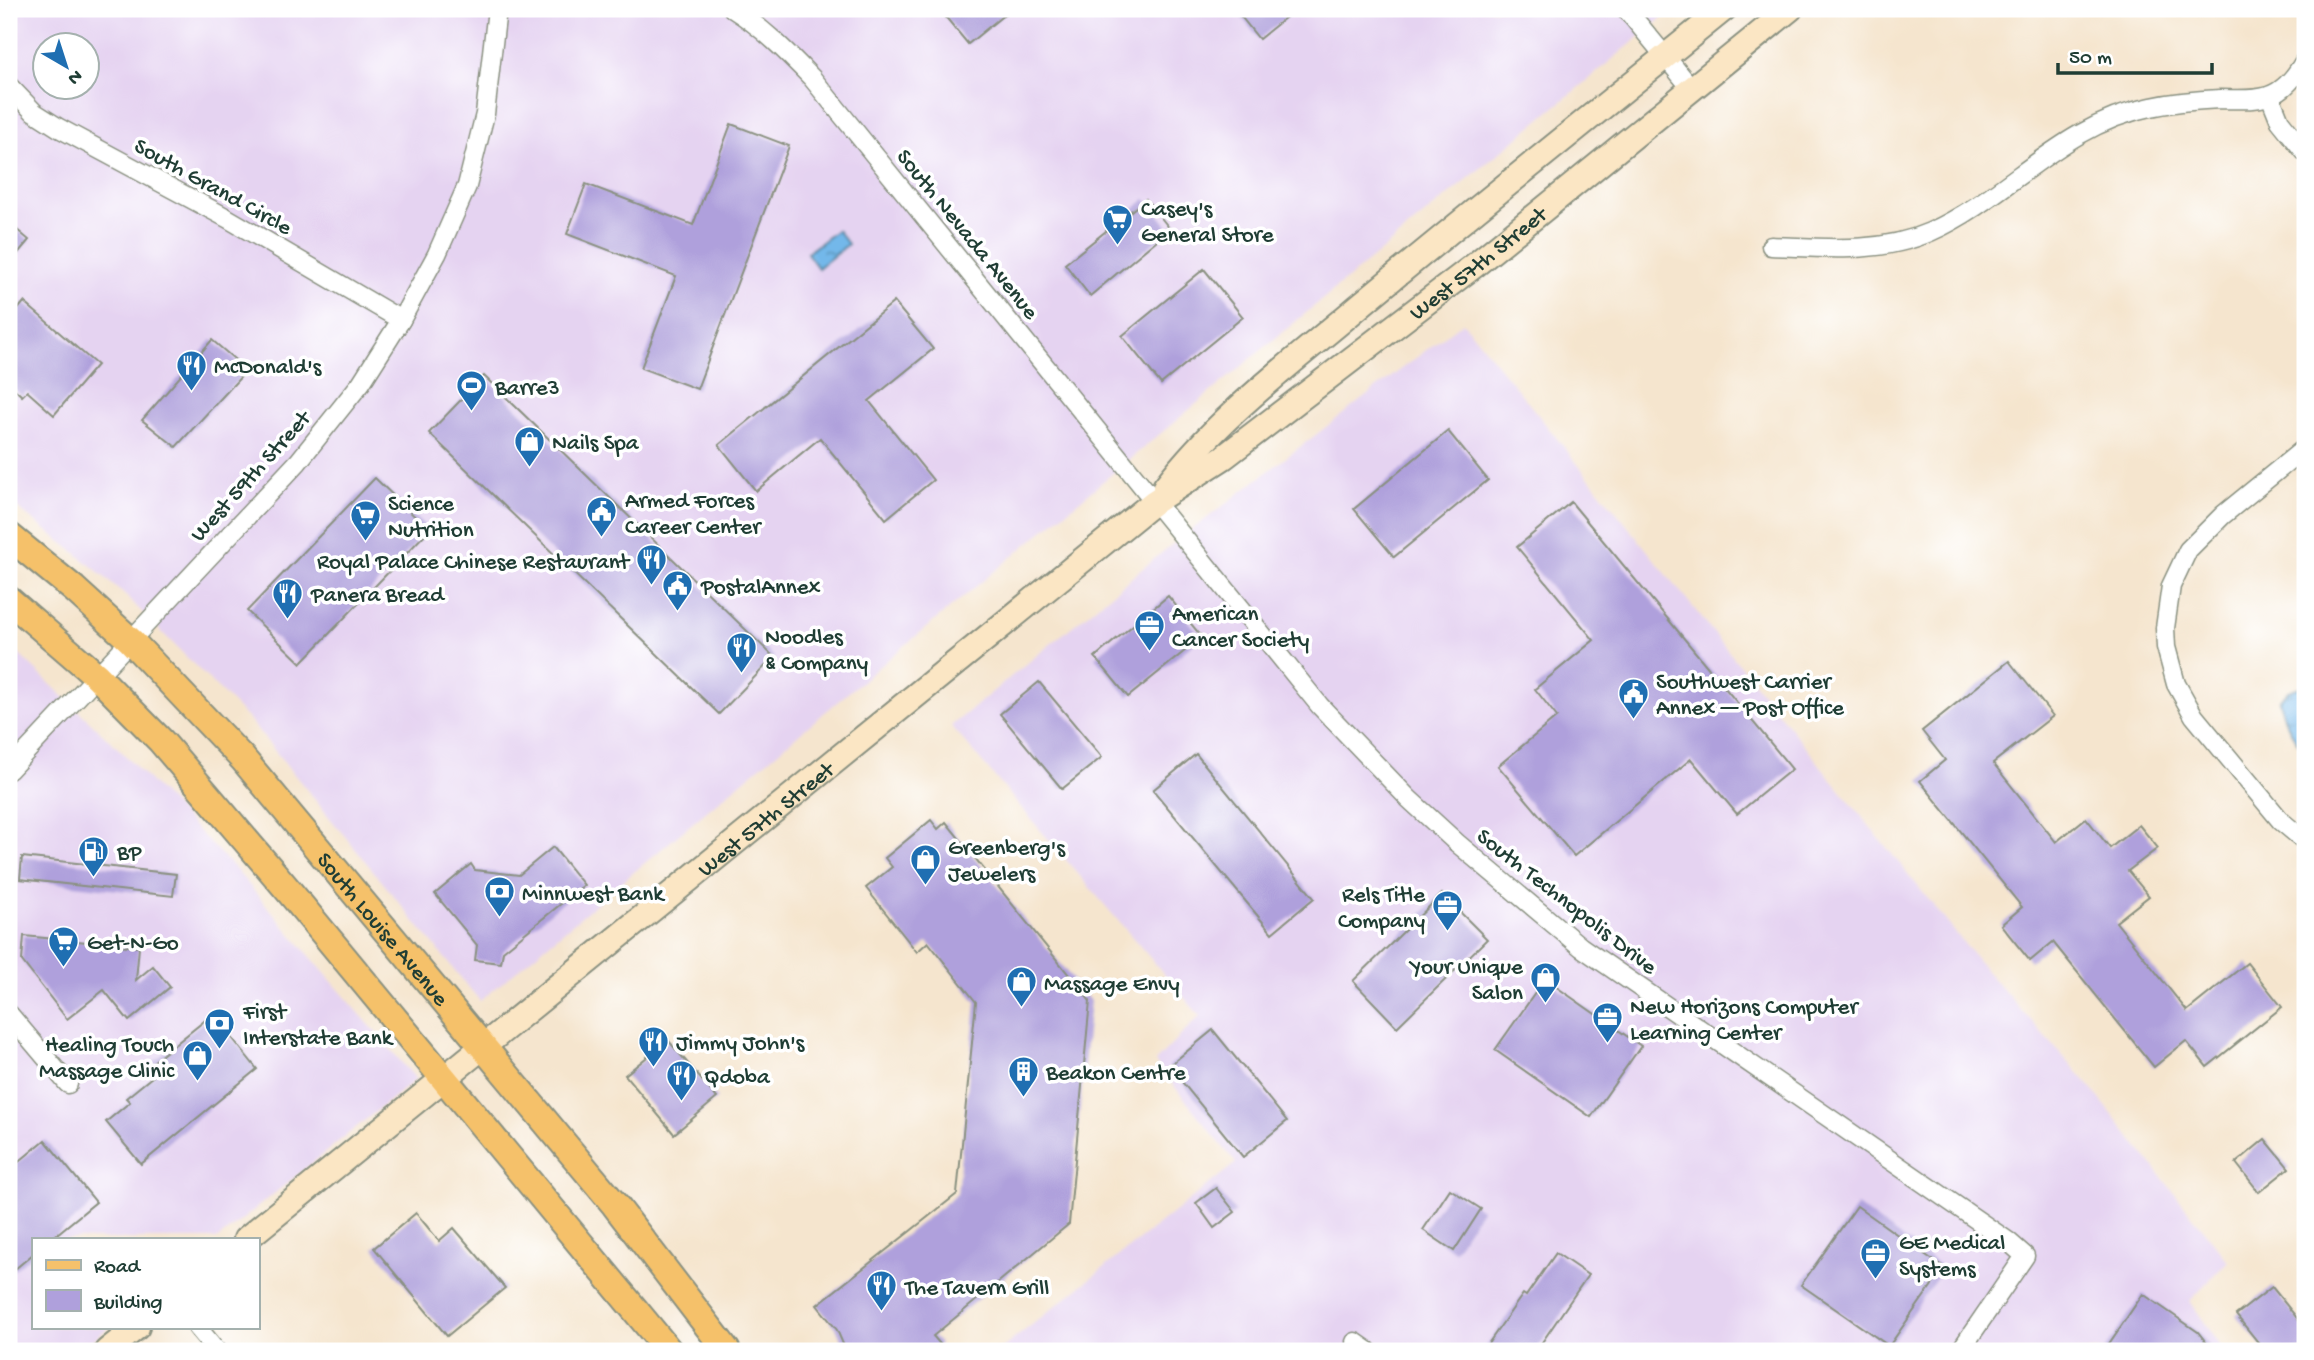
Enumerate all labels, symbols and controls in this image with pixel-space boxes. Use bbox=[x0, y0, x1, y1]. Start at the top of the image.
north arrow bbox=[32, 32, 102, 102]
scale bar bbox=[2058, 32, 2212, 76]
text: 50 m bbox=[2069, 47, 2112, 72]
text: N bbox=[62, 64, 87, 89]
street label: South Grand Circle bbox=[129, 134, 297, 243]
street label: South Nevada Avenue bbox=[889, 145, 1044, 327]
place label: Casey's General Store bbox=[1141, 197, 1275, 250]
street label: West 57th Street bbox=[1405, 201, 1554, 327]
supermarket icon: Casey's General Store bbox=[1101, 203, 1135, 247]
restaurant icon: McDonald's bbox=[174, 348, 208, 392]
place label: McDonald's bbox=[214, 355, 322, 382]
sports icon: Barre3 bbox=[455, 369, 489, 413]
place label: Barre3 bbox=[494, 376, 560, 403]
street label: West 59th Street bbox=[186, 405, 319, 548]
shop icon: Nails Spa bbox=[512, 424, 546, 468]
place label: Nails Spa bbox=[552, 431, 640, 458]
place label: Armed Forces Career Center bbox=[625, 489, 762, 542]
place label: Science Nutrition bbox=[388, 492, 474, 545]
public building icon: Armed Forces Career Center bbox=[585, 495, 619, 539]
supermarket icon: Science Nutrition bbox=[348, 498, 382, 542]
restaurant icon: Royal Palace Chinese Restaurant bbox=[635, 543, 669, 587]
place label: Royal Palace Chinese Restaurant bbox=[317, 550, 631, 577]
public building icon: PostalAnnex bbox=[661, 568, 695, 612]
place label: PostalAnnex bbox=[700, 575, 821, 602]
restaurant icon: Panera Bread bbox=[271, 576, 305, 620]
place label: Panera Bread bbox=[310, 583, 445, 610]
place label: American Cancer Society bbox=[1172, 602, 1309, 655]
office icon: American Cancer Society bbox=[1132, 608, 1166, 652]
place label: Noodles & Company bbox=[765, 625, 868, 678]
restaurant icon: Noodles & Company bbox=[725, 631, 759, 675]
place label: Southwest Carrier Annex — Post Office bbox=[1656, 670, 1845, 723]
public building icon: Southwest Carrier Annex — Post Office bbox=[1616, 676, 1650, 720]
street label: West 57th Street bbox=[693, 756, 842, 884]
street label: South Technopolis Drive bbox=[1470, 824, 1662, 982]
fuel station icon: BP bbox=[77, 834, 111, 878]
place label: Greenberg's Jewelers bbox=[948, 836, 1065, 889]
place label: BP bbox=[116, 841, 142, 868]
shop icon: Greenberg's Jewelers bbox=[908, 842, 942, 886]
street label: South Louise Avenue bbox=[310, 848, 454, 1014]
bank icon: Minnwest Bank bbox=[482, 875, 516, 919]
place label: Minnwest Bank bbox=[522, 882, 666, 909]
place label: Rels Title Company bbox=[1338, 883, 1426, 936]
office icon: Rels Title Company bbox=[1431, 889, 1465, 933]
supermarket icon: Get-N-Go bbox=[47, 924, 81, 968]
place label: Get-N-Go bbox=[87, 931, 179, 958]
place label: Your Unique Salon bbox=[1408, 955, 1524, 1008]
shop icon: Your Unique Salon bbox=[1529, 961, 1563, 1005]
shop icon: Massage Envy bbox=[1004, 965, 1038, 1009]
place label: Massage Envy bbox=[1044, 972, 1180, 999]
place label: New Horizons Computer Learning Center bbox=[1630, 995, 1859, 1048]
place label: First Interstate Bank bbox=[242, 1000, 395, 1053]
office icon: New Horizons Computer Learning Center bbox=[1590, 1001, 1624, 1045]
bank icon: First Interstate Bank bbox=[203, 1006, 237, 1050]
restaurant icon: Jimmy John's bbox=[636, 1024, 670, 1068]
place label: Jimmy John's bbox=[676, 1031, 805, 1058]
place label: Healing Touch Massage Clinic bbox=[39, 1033, 175, 1086]
shop icon: Healing Touch Massage Clinic bbox=[180, 1039, 214, 1083]
building icon: Beakon Centre bbox=[1006, 1054, 1040, 1098]
restaurant icon: Qdoba bbox=[664, 1058, 698, 1102]
place label: Beakon Centre bbox=[1045, 1061, 1187, 1088]
place label: Qdoba bbox=[704, 1065, 771, 1092]
place label: GE Medical Systems bbox=[1899, 1231, 2005, 1284]
office icon: GE Medical Systems bbox=[1859, 1237, 1893, 1281]
legend bbox=[32, 1238, 259, 1328]
text: Road bbox=[94, 1256, 142, 1281]
restaurant icon: The Tavern Grill bbox=[865, 1269, 899, 1313]
place label: The Tavern Grill bbox=[903, 1276, 1049, 1303]
text: Building bbox=[93, 1292, 163, 1317]

